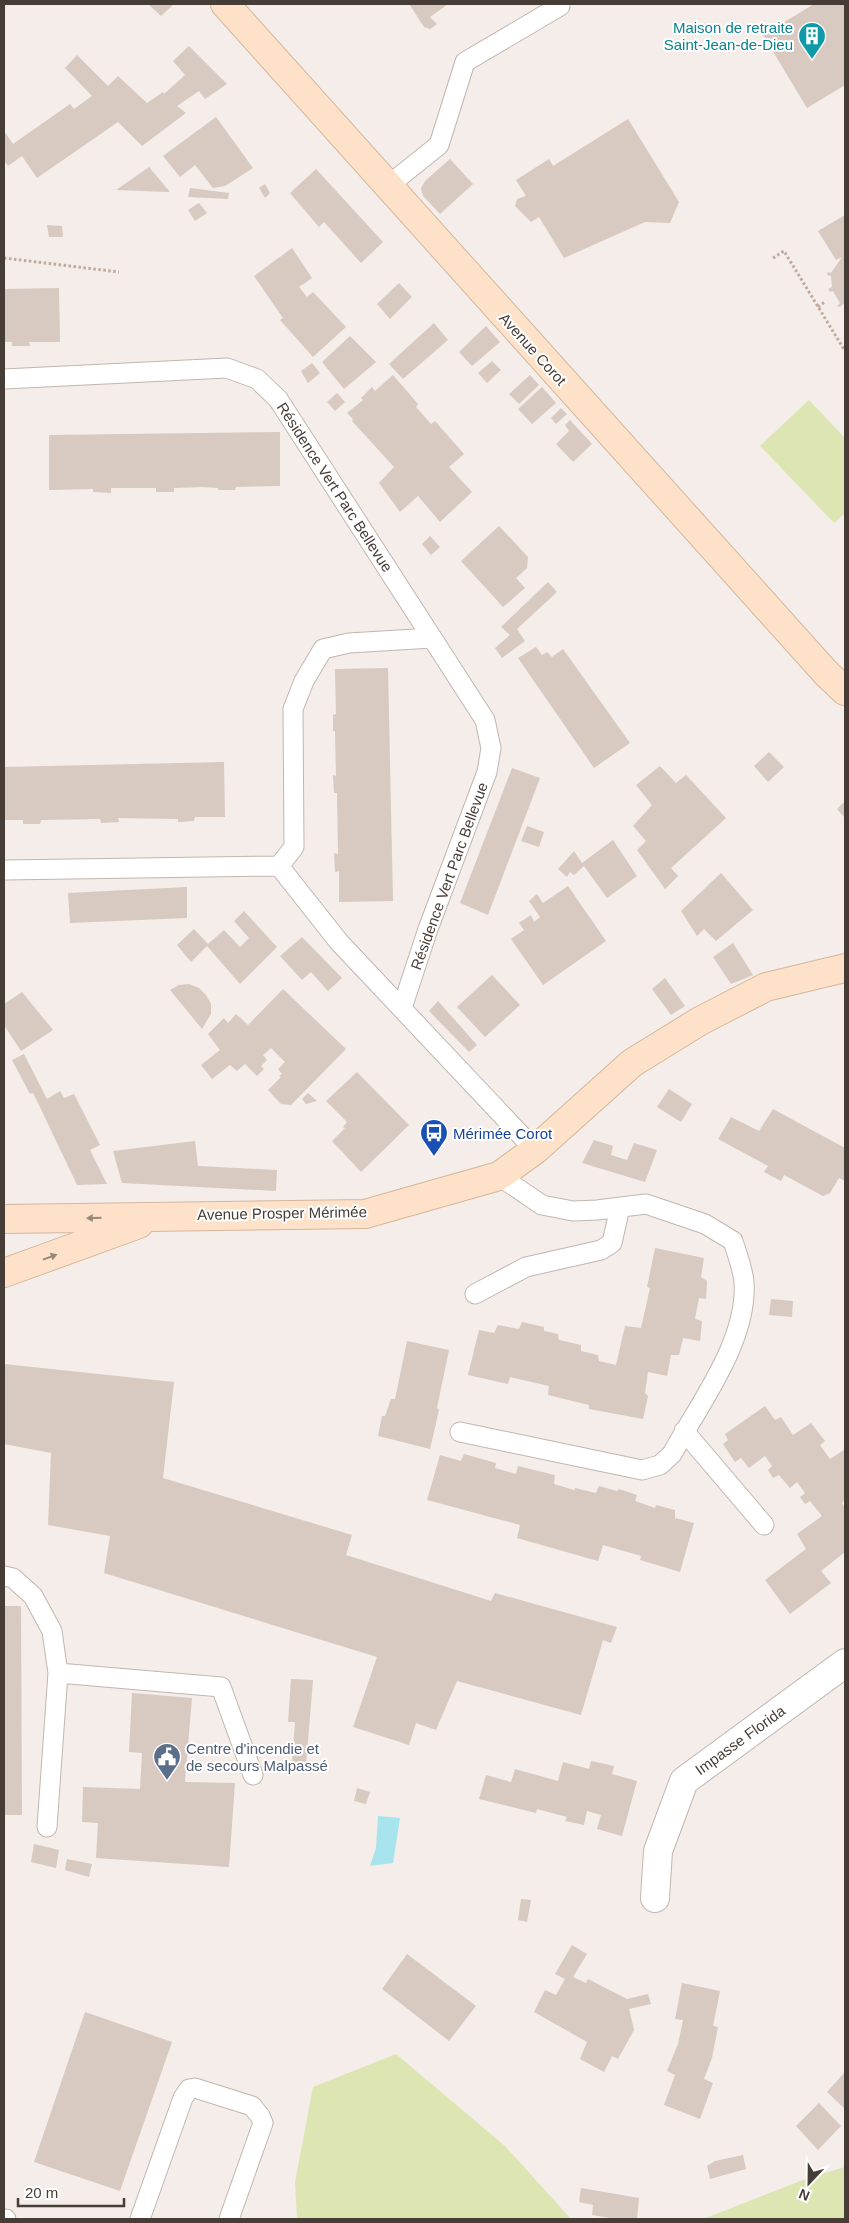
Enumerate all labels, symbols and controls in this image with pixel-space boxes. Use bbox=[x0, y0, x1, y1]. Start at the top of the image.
place label: Maison de retraite Saint-Jean-de-Dieu bbox=[664, 19, 793, 53]
building icon: Maison de retraite Saint-Jean-de-Dieu bbox=[797, 21, 827, 60]
street label: Avenue Corot bbox=[496, 309, 570, 389]
street label: Résidence Vert Parc Bellevue bbox=[274, 399, 396, 575]
street label: Résidence Vert Parc Bellevue bbox=[407, 780, 491, 972]
bus stop icon: Mérimée Corot bbox=[419, 1118, 449, 1157]
place label: Mérimée Corot bbox=[453, 1125, 553, 1142]
street label: Avenue Prosper Mérimée bbox=[197, 1203, 367, 1223]
one-way arrow bbox=[86, 1214, 102, 1222]
one-way arrow bbox=[42, 1253, 57, 1260]
street label: Impasse Florida bbox=[692, 1701, 789, 1778]
place label: Centre d'incendie et de secours Malpassé bbox=[186, 1740, 328, 1774]
public building icon: Centre d'incendie et de secours Malpassé bbox=[152, 1742, 182, 1781]
north arrow bbox=[784, 2158, 834, 2208]
scale bar bbox=[18, 2176, 124, 2208]
text: 20 m bbox=[25, 2184, 58, 2201]
text: N bbox=[796, 2186, 812, 2204]

